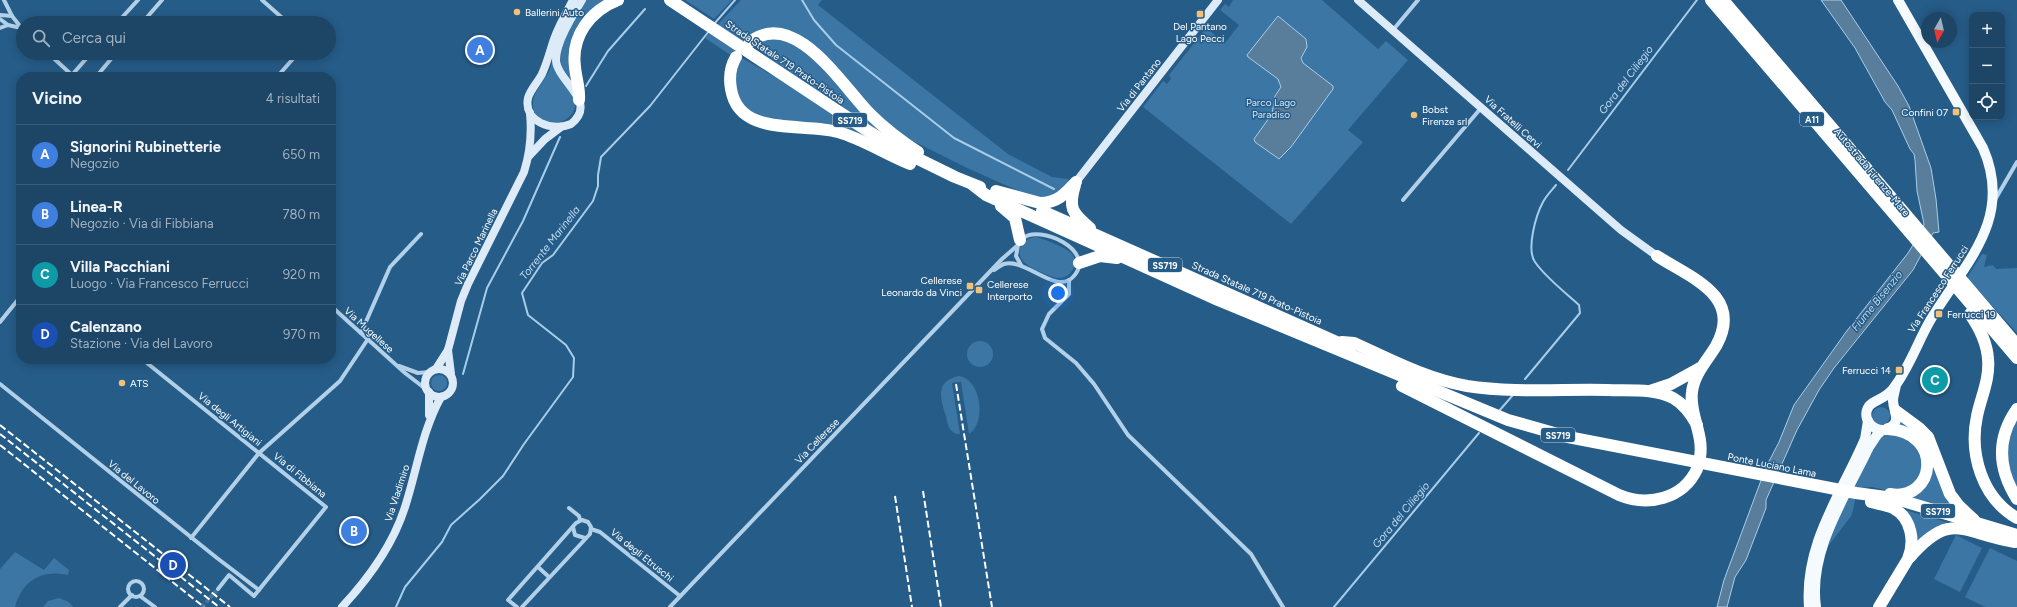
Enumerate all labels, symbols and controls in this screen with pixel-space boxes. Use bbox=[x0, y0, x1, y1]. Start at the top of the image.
place label: Ballerini Auto bbox=[525, 6, 584, 19]
marker: Ballerini Auto bbox=[512, 7, 522, 17]
marker: Del Pantano Lago Pecci bbox=[1195, 9, 1205, 19]
north arrow bbox=[1921, 12, 1957, 48]
map controls bbox=[1969, 12, 2005, 120]
button: + bbox=[1969, 12, 2005, 48]
search box bbox=[16, 16, 336, 60]
street label: Strada Statale 719 Prato-Pistoia bbox=[723, 17, 847, 107]
place label: Del Pantano Lago Pecci bbox=[1173, 20, 1227, 45]
icon: search bbox=[30, 27, 52, 49]
text: Cerca qui bbox=[62, 29, 126, 47]
pin: A bbox=[467, 35, 493, 65]
water label: Gora del Ciliegio bbox=[1596, 43, 1656, 117]
button: − bbox=[1969, 48, 2005, 84]
street label: Via di Pantano bbox=[1114, 56, 1164, 114]
button: locate bbox=[1969, 84, 2005, 120]
text: Vicino bbox=[32, 88, 82, 108]
text: 4 risultati bbox=[266, 91, 320, 106]
street label: Via Fratelli Cervi bbox=[1482, 93, 1544, 151]
park label: Parco Lago Paradiso bbox=[1246, 96, 1296, 121]
place label: Bobst Firenze srl bbox=[1422, 103, 1467, 128]
place label: Confini 07 bbox=[1901, 106, 1949, 119]
marker: Confini 07 bbox=[1951, 107, 1961, 117]
marker: Bobst Firenze srl bbox=[1409, 110, 1419, 120]
road number: A11 bbox=[1800, 112, 1824, 126]
road number: SS719 bbox=[833, 113, 867, 127]
street label: Autostrada Firenze-Mare bbox=[1831, 125, 1913, 219]
text: Signorini Rubinetterie bbox=[70, 138, 221, 156]
text: A bbox=[40, 147, 50, 162]
text: 650 m bbox=[283, 147, 320, 162]
text: Negozio bbox=[70, 156, 119, 171]
text: Linea-R bbox=[70, 198, 123, 216]
water label: Torrente Marinella bbox=[517, 203, 583, 282]
street label: Via Parco Marinella bbox=[452, 206, 500, 288]
text: B bbox=[41, 207, 49, 222]
text: 780 m bbox=[282, 207, 320, 222]
text: Negozio · Via di Fibbiana bbox=[70, 216, 214, 231]
street label: Via Francesco Ferrucci bbox=[1905, 243, 1971, 335]
text: Villa Pacchiani bbox=[70, 258, 170, 276]
road number: SS719 bbox=[1148, 258, 1182, 272]
street label: Strada Statale 719 Prato-Pistoia bbox=[1190, 258, 1324, 328]
text: C bbox=[40, 267, 50, 282]
text: 920 m bbox=[283, 267, 320, 282]
water label: Fiume Bisenzio bbox=[1849, 268, 1906, 334]
place label: Cellerese Leonardo da Vinci bbox=[881, 274, 963, 299]
text: Luogo · Via Francesco Ferrucci bbox=[70, 276, 249, 291]
place label: Cellerese Interporto bbox=[987, 278, 1033, 303]
marker: Cellerese Leonardo da Vinci bbox=[965, 281, 975, 291]
your location bbox=[1048, 283, 1068, 303]
marker: Cellerese Interporto bbox=[974, 285, 984, 295]
street label: Via Mugellese bbox=[342, 304, 397, 356]
place label: Ferrucci 19 bbox=[1947, 308, 1996, 321]
marker: Ferrucci 19 bbox=[1934, 309, 1944, 319]
text: Calenzano bbox=[70, 318, 142, 336]
text: D bbox=[40, 327, 50, 342]
text: 970 m bbox=[283, 327, 320, 342]
text: Stazione · Via del Lavoro bbox=[70, 336, 213, 351]
place label: Ferrucci 14 bbox=[1842, 364, 1891, 377]
marker: Ferrucci 14 bbox=[1894, 365, 1904, 375]
pin: C bbox=[1922, 365, 1948, 395]
place label: ATS bbox=[130, 377, 148, 390]
marker: ATS bbox=[117, 378, 127, 388]
street label: Via degli Artigiani bbox=[195, 389, 265, 449]
street label: Via Cellerese bbox=[792, 415, 842, 466]
road number: SS719 bbox=[1541, 428, 1575, 442]
street label: Via di Fibbiana bbox=[271, 449, 329, 501]
street label: Ponte Luciano Lama bbox=[1727, 450, 1817, 480]
street label: Via del Lavoro bbox=[105, 457, 163, 507]
street label: Via Vladimiro bbox=[382, 463, 412, 523]
water label: Gora del Ciliegio bbox=[1370, 479, 1433, 551]
road number: SS719 bbox=[1921, 504, 1955, 518]
pin: B bbox=[341, 516, 367, 546]
street label: Via degli Etruschi bbox=[608, 526, 676, 584]
pin: D bbox=[160, 550, 186, 580]

